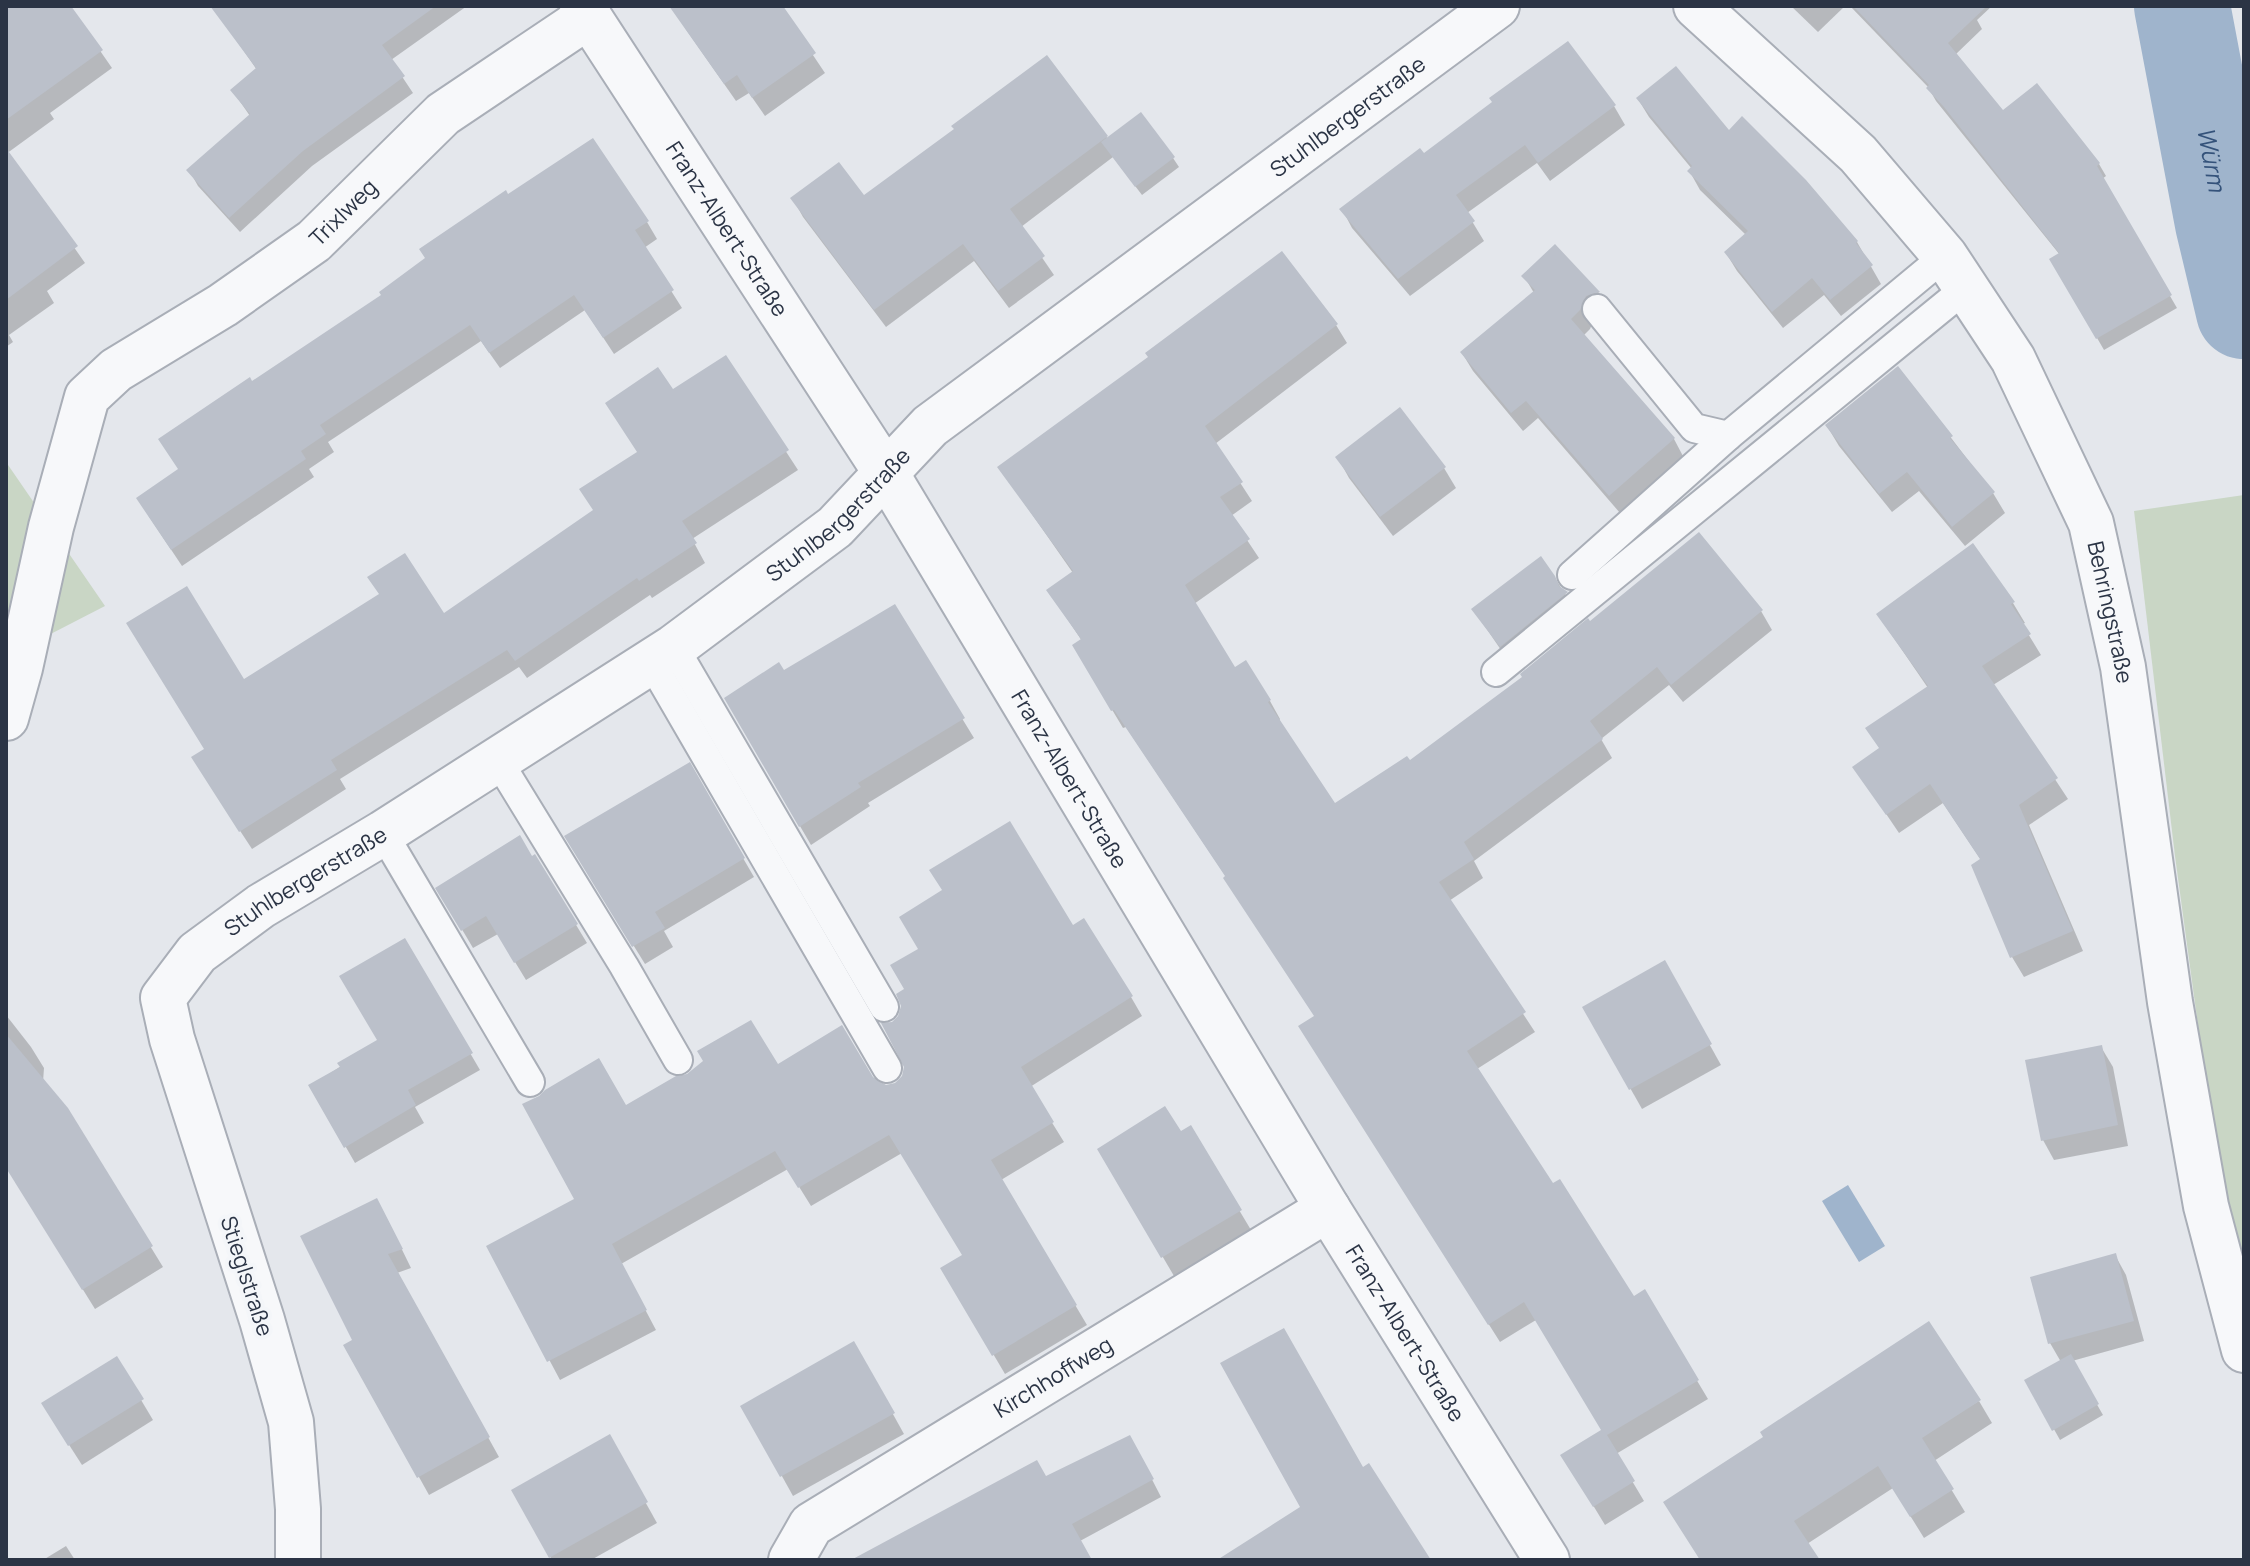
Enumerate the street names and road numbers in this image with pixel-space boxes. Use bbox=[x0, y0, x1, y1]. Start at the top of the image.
street label: Stuhlbergerstraße bbox=[1264, 49, 1432, 184]
street label: Franz-Albert-Straße bbox=[659, 135, 795, 322]
street label: Trixlweg bbox=[303, 172, 384, 253]
street label: Stuhlbergerstraße bbox=[760, 441, 917, 589]
street label: Behringstraße bbox=[2081, 538, 2140, 685]
street label: Franz-Albert-Straße bbox=[1004, 684, 1135, 874]
street label: Stuhlbergerstraße bbox=[218, 819, 393, 943]
street label: Stieglstraße bbox=[213, 1212, 281, 1340]
street label: Franz-Albert-Straße bbox=[1339, 1239, 1472, 1427]
street label: Kirchhoffweg bbox=[988, 1329, 1118, 1425]

